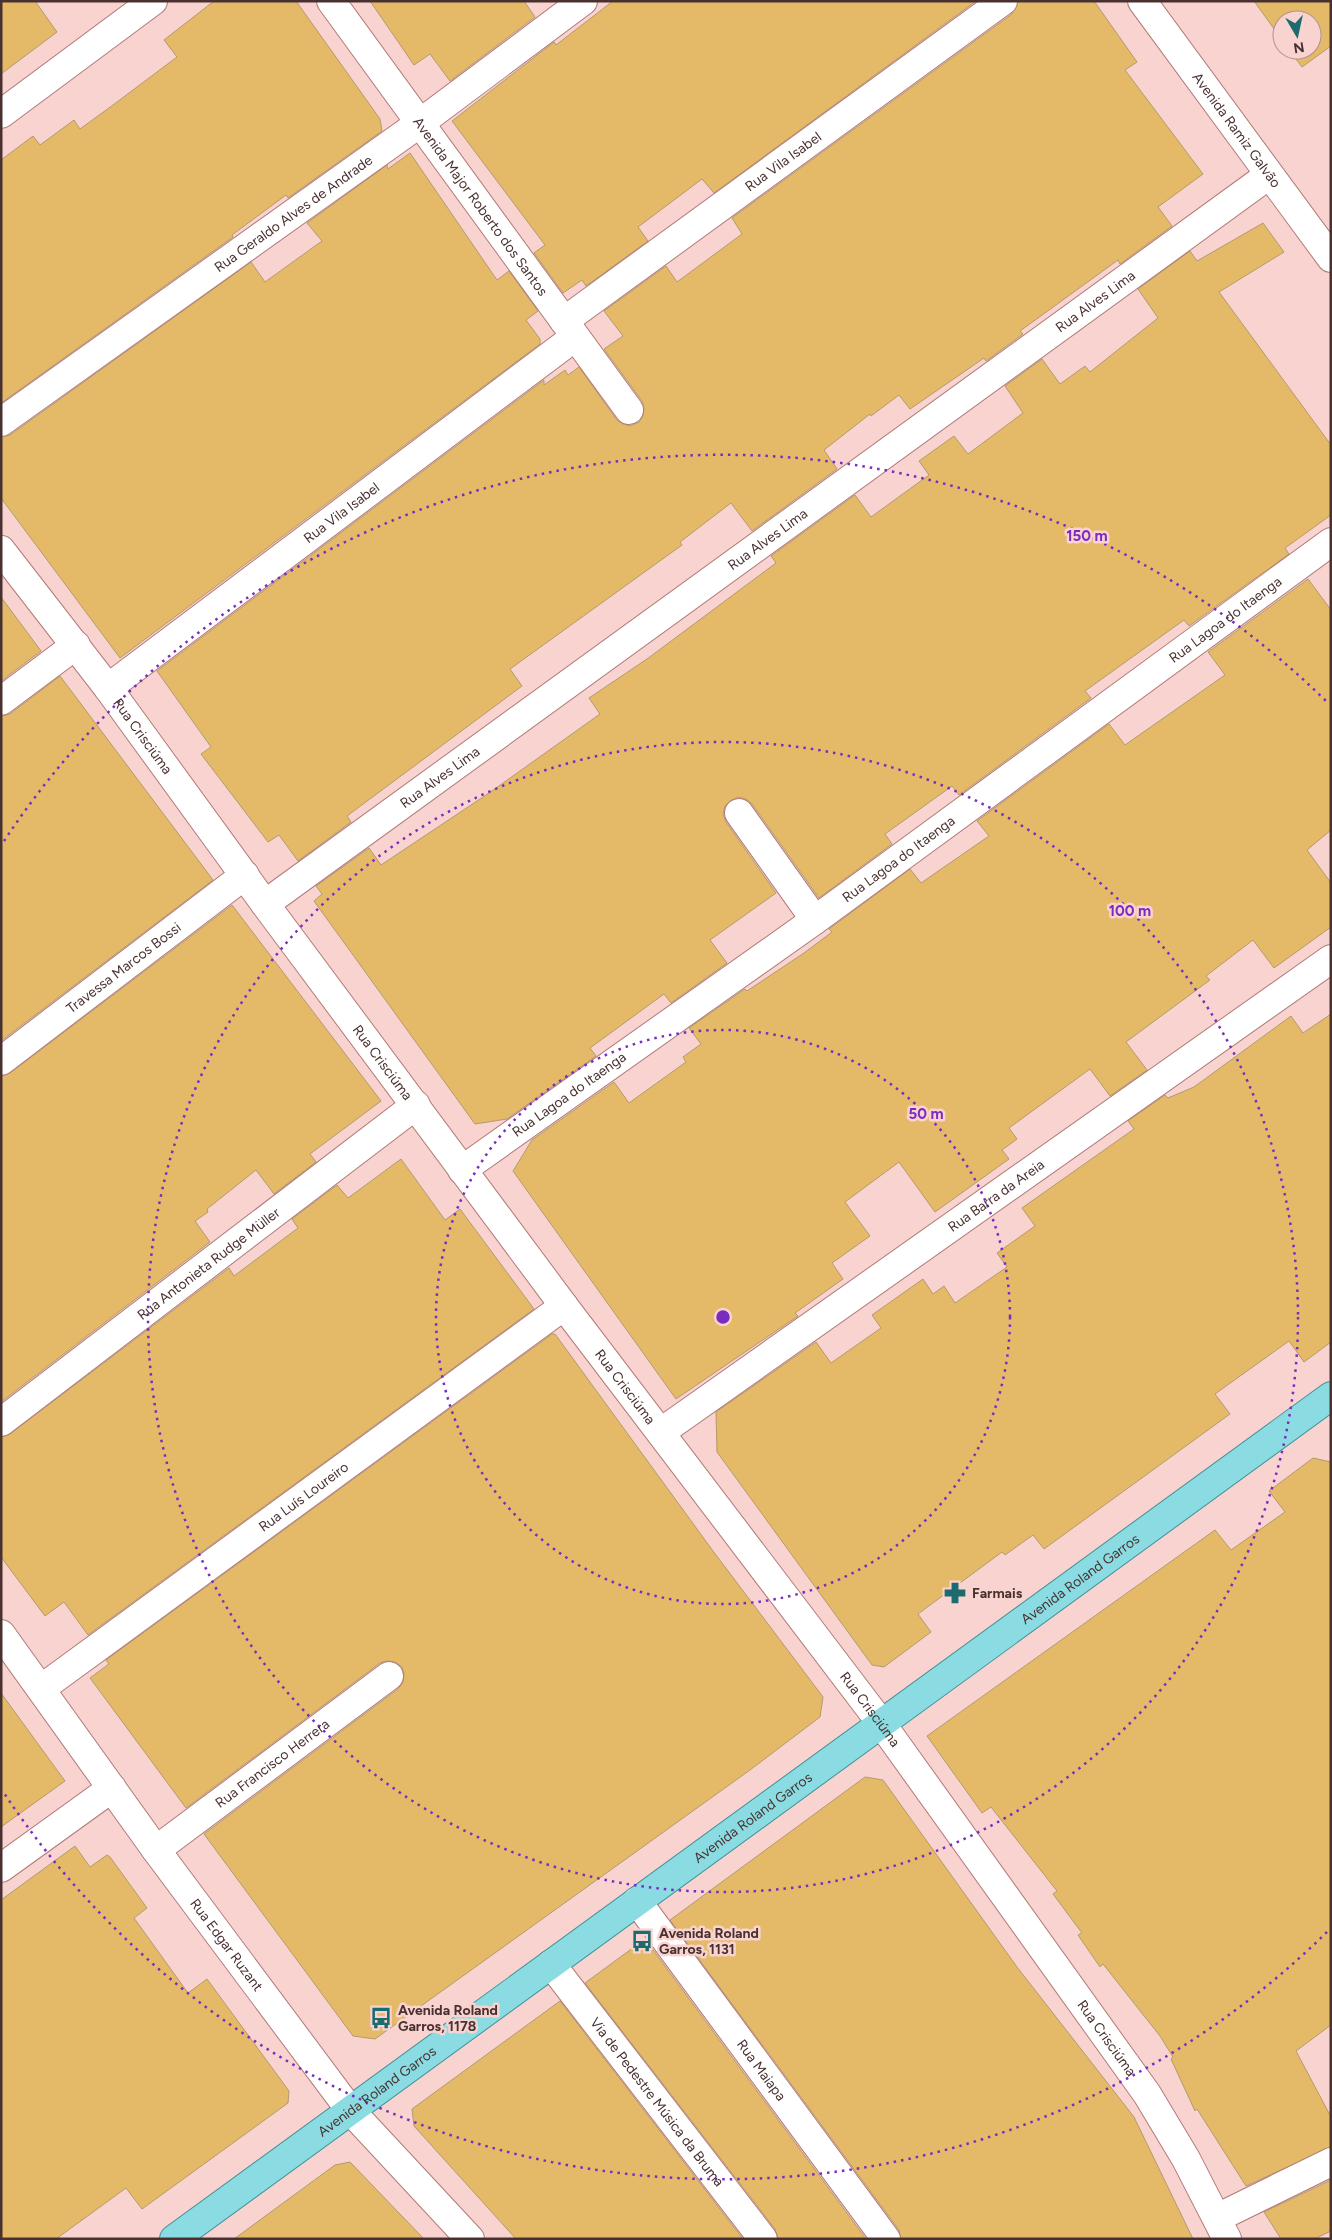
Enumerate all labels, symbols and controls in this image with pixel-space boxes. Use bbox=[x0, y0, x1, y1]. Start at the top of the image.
north arrow bbox=[1272, 10, 1322, 60]
text: N bbox=[1292, 38, 1306, 57]
street label: Avenida Ramiz Galvão bbox=[1189, 69, 1285, 191]
street label: Avenida Major Roberto dos Santos bbox=[410, 113, 551, 299]
street label: Rua Vila Isabel bbox=[742, 128, 824, 195]
street label: Rua Geraldo Alves de Andrade bbox=[211, 151, 376, 276]
street label: Rua Alves Lima bbox=[1052, 267, 1138, 336]
street label: Rua Vila Isabel bbox=[300, 479, 383, 546]
street label: Rua Alves Lima bbox=[724, 505, 811, 574]
text: 150 m bbox=[1066, 527, 1108, 545]
street label: Rua Lagoa do Itaenga bbox=[1166, 573, 1285, 666]
street label: Rua Crisciúma bbox=[110, 695, 176, 777]
street label: Rua Alves Lima bbox=[397, 743, 483, 812]
street label: Rua Lagoa do Itaenga bbox=[839, 812, 958, 906]
text: 100 m bbox=[1109, 902, 1151, 920]
street label: Travessa Marcos Bossi bbox=[63, 919, 184, 1017]
street label: Rua Crisciúma bbox=[349, 1021, 416, 1103]
street label: Rua Lagoa do Itaenga bbox=[509, 1048, 629, 1140]
text: 50 m bbox=[908, 1105, 944, 1123]
street label: Rua Barra da Areia bbox=[944, 1156, 1047, 1235]
street label: Rua Antonieta Rudge Müller bbox=[134, 1204, 283, 1323]
centre of rings bbox=[714, 1308, 732, 1326]
street label: Rua Crisciúma bbox=[591, 1346, 659, 1427]
street label: Rua Luís Loureiro bbox=[255, 1458, 352, 1535]
street label: Avenida Roland Garros bbox=[1017, 1530, 1143, 1628]
pharmacy icon: Farmais bbox=[942, 1580, 968, 1606]
place label: Farmais bbox=[972, 1585, 1023, 1602]
street label: Rua Crisciúma bbox=[837, 1668, 904, 1750]
street label: Rua Francisco Herrera bbox=[212, 1715, 333, 1811]
street label: Avenida Roland Garros bbox=[690, 1769, 815, 1866]
street label: Rua Edgar Ruzant bbox=[187, 1895, 267, 1994]
place label: Avenida Roland Garros, 1131 bbox=[659, 1925, 759, 1958]
bus stop icon: Avenida Roland Garros, 1131 bbox=[629, 1928, 655, 1954]
street label: Rua Crisciúma bbox=[1074, 1997, 1140, 2079]
place label: Avenida Roland Garros, 1178 bbox=[398, 2002, 498, 2035]
bus stop icon: Avenida Roland Garros, 1178 bbox=[368, 2005, 394, 2031]
street label: Via de Pedestre Música da Bruma bbox=[587, 2014, 728, 2190]
street label: Rua Maiapa bbox=[733, 2036, 790, 2104]
street label: Avenida Roland Garros bbox=[314, 2042, 439, 2140]

